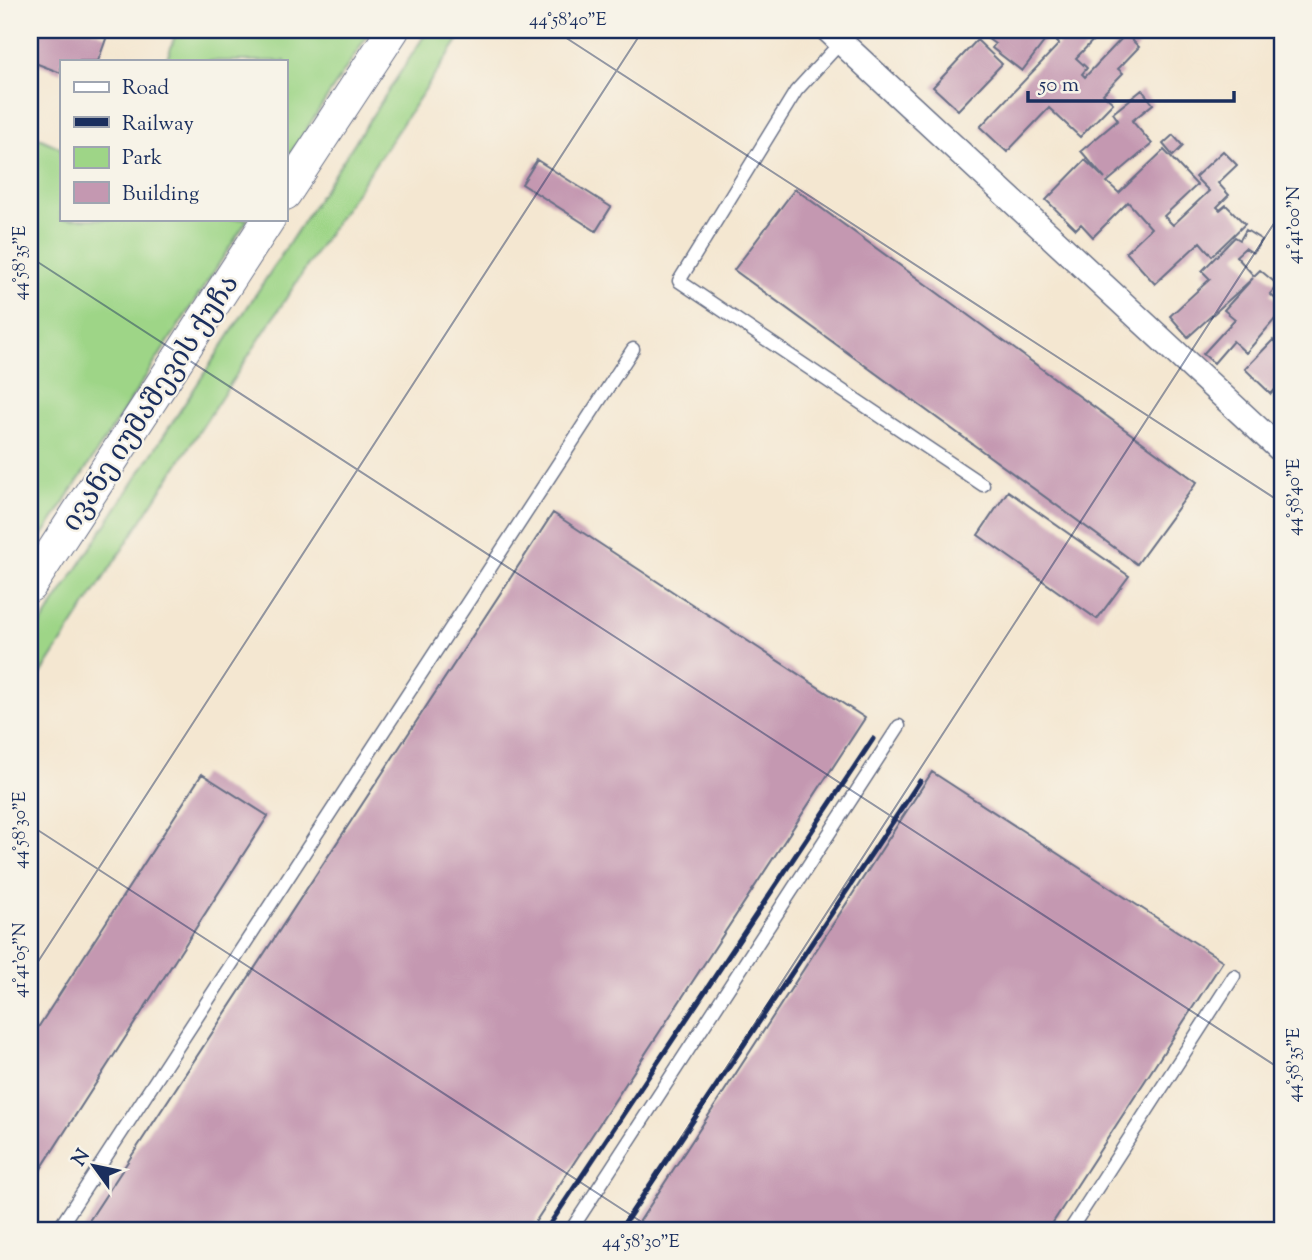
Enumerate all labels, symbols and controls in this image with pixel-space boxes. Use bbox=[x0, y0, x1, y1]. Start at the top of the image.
text: 44°58'40"E bbox=[529, 8, 607, 34]
legend bbox=[60, 60, 287, 220]
scale bar bbox=[1028, 60, 1235, 104]
text: 50 m bbox=[1038, 71, 1079, 101]
text: Road bbox=[122, 74, 169, 104]
text: Railway bbox=[122, 110, 194, 140]
text: Park bbox=[122, 144, 163, 174]
text: Building bbox=[122, 180, 199, 210]
text: 41°41'00"N bbox=[1282, 186, 1308, 264]
text: 44°58'35"E bbox=[8, 226, 34, 300]
street label: ივანე იუმაშევის ქუჩა bbox=[53, 267, 250, 540]
text: 44°58'40"E bbox=[1282, 458, 1308, 536]
text: 44°58'30"E bbox=[8, 791, 34, 869]
text: 41°41'05"N bbox=[8, 922, 34, 998]
text: 44°58'35"E bbox=[1282, 1028, 1308, 1102]
north arrow bbox=[60, 1130, 130, 1200]
text: N bbox=[66, 1144, 97, 1172]
text: 44°58'30"E bbox=[602, 1230, 680, 1256]

